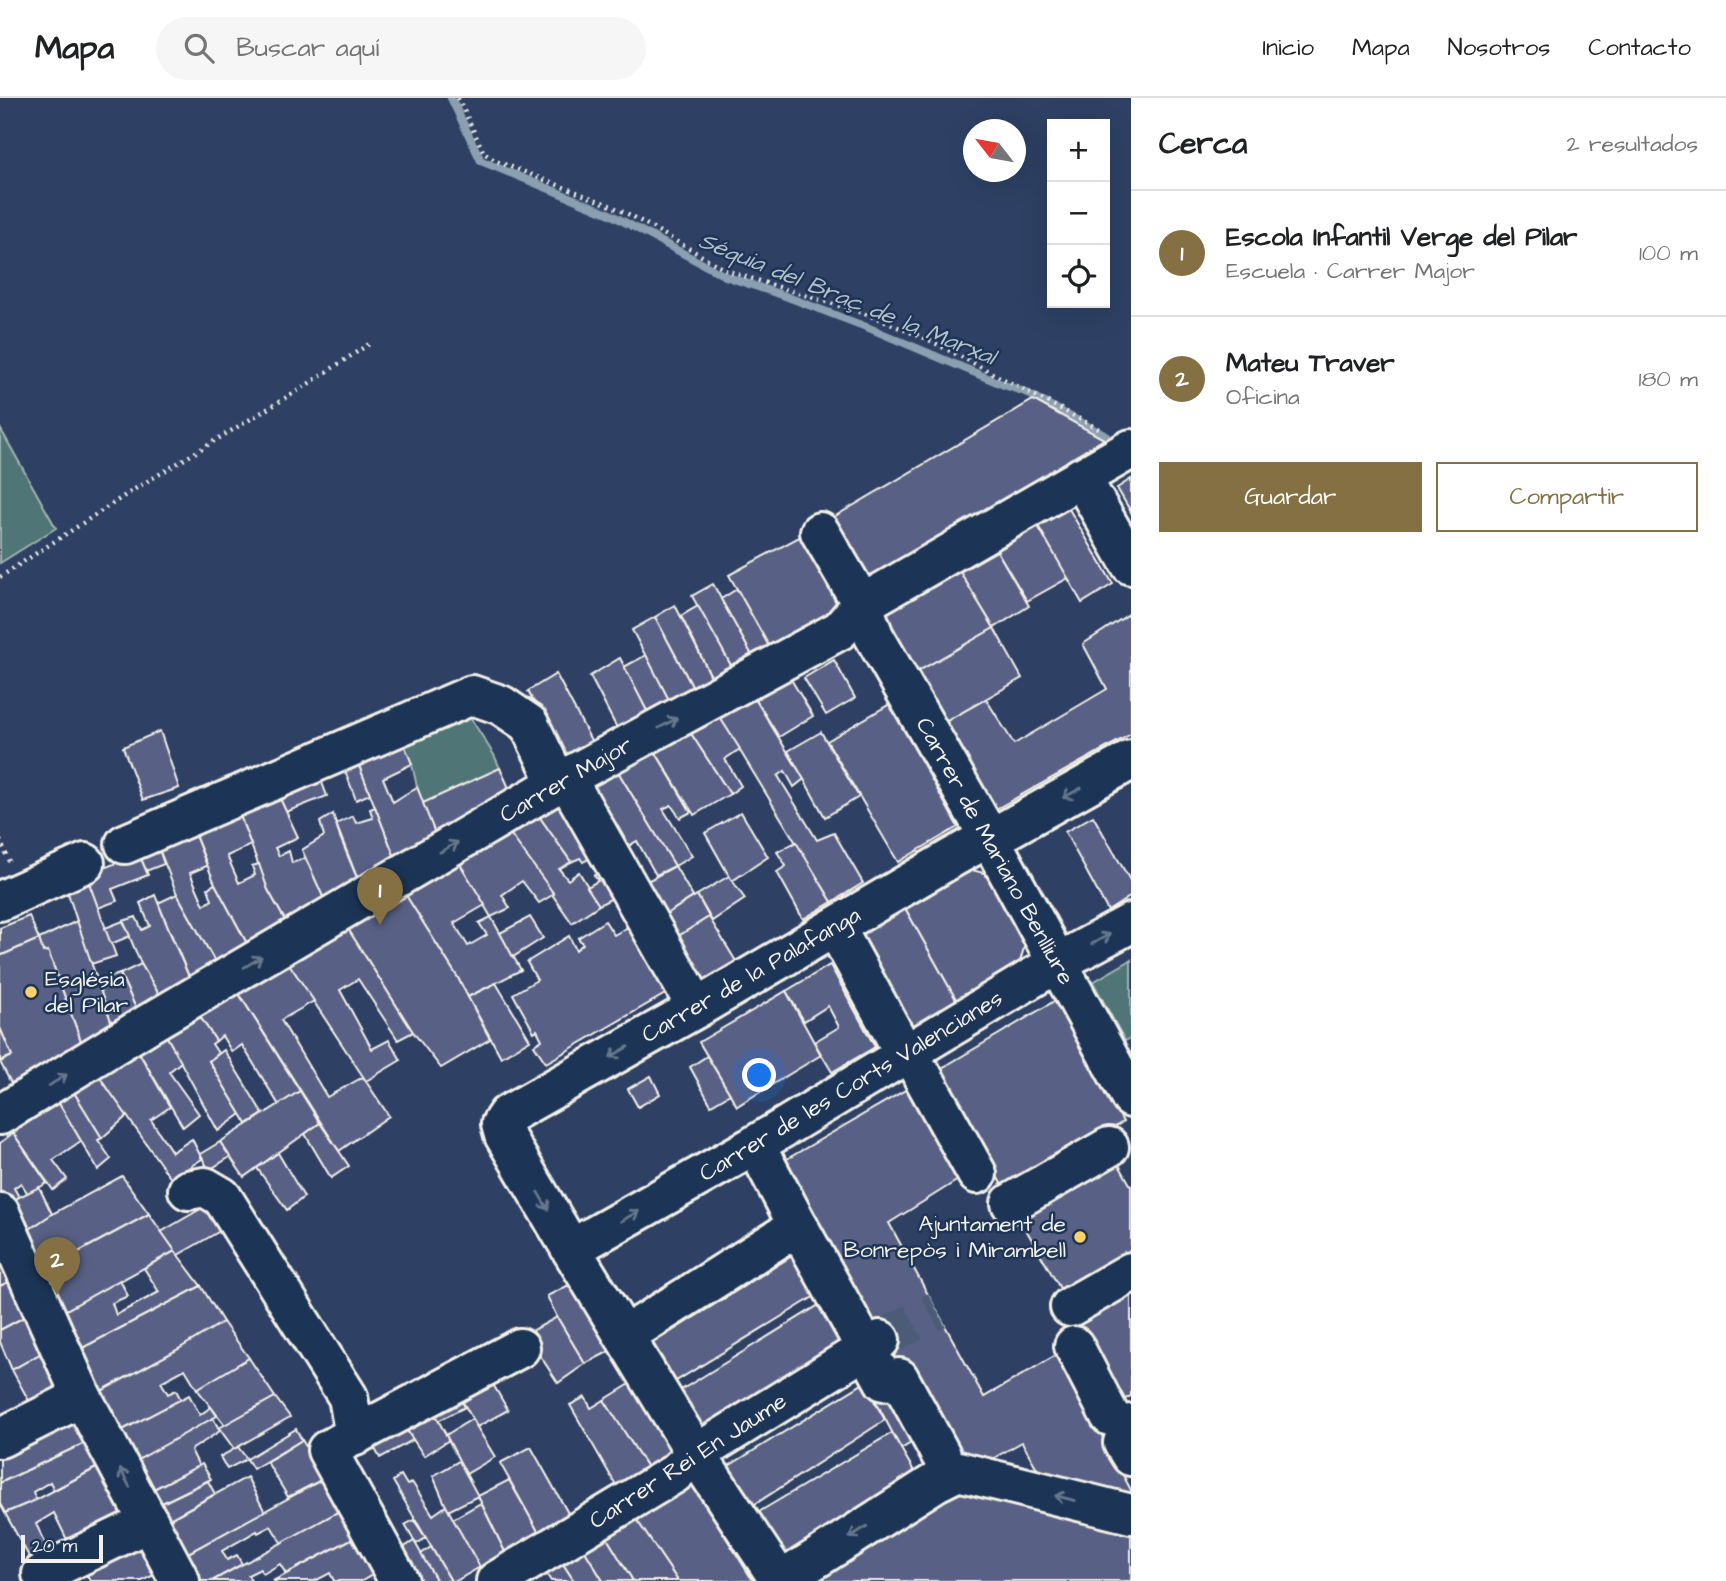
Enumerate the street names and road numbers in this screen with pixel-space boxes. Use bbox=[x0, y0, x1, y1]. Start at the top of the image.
street label: Carrer de Mariano Benlliure bbox=[908, 712, 1082, 990]
street label: Carrer Major bbox=[494, 729, 638, 831]
street label: Carrer de la Palafanga bbox=[636, 899, 867, 1052]
street label: Carrer de les Corts Valencianes bbox=[693, 982, 1009, 1190]
street label: Carrer Rei En Jaume bbox=[583, 1385, 793, 1537]

